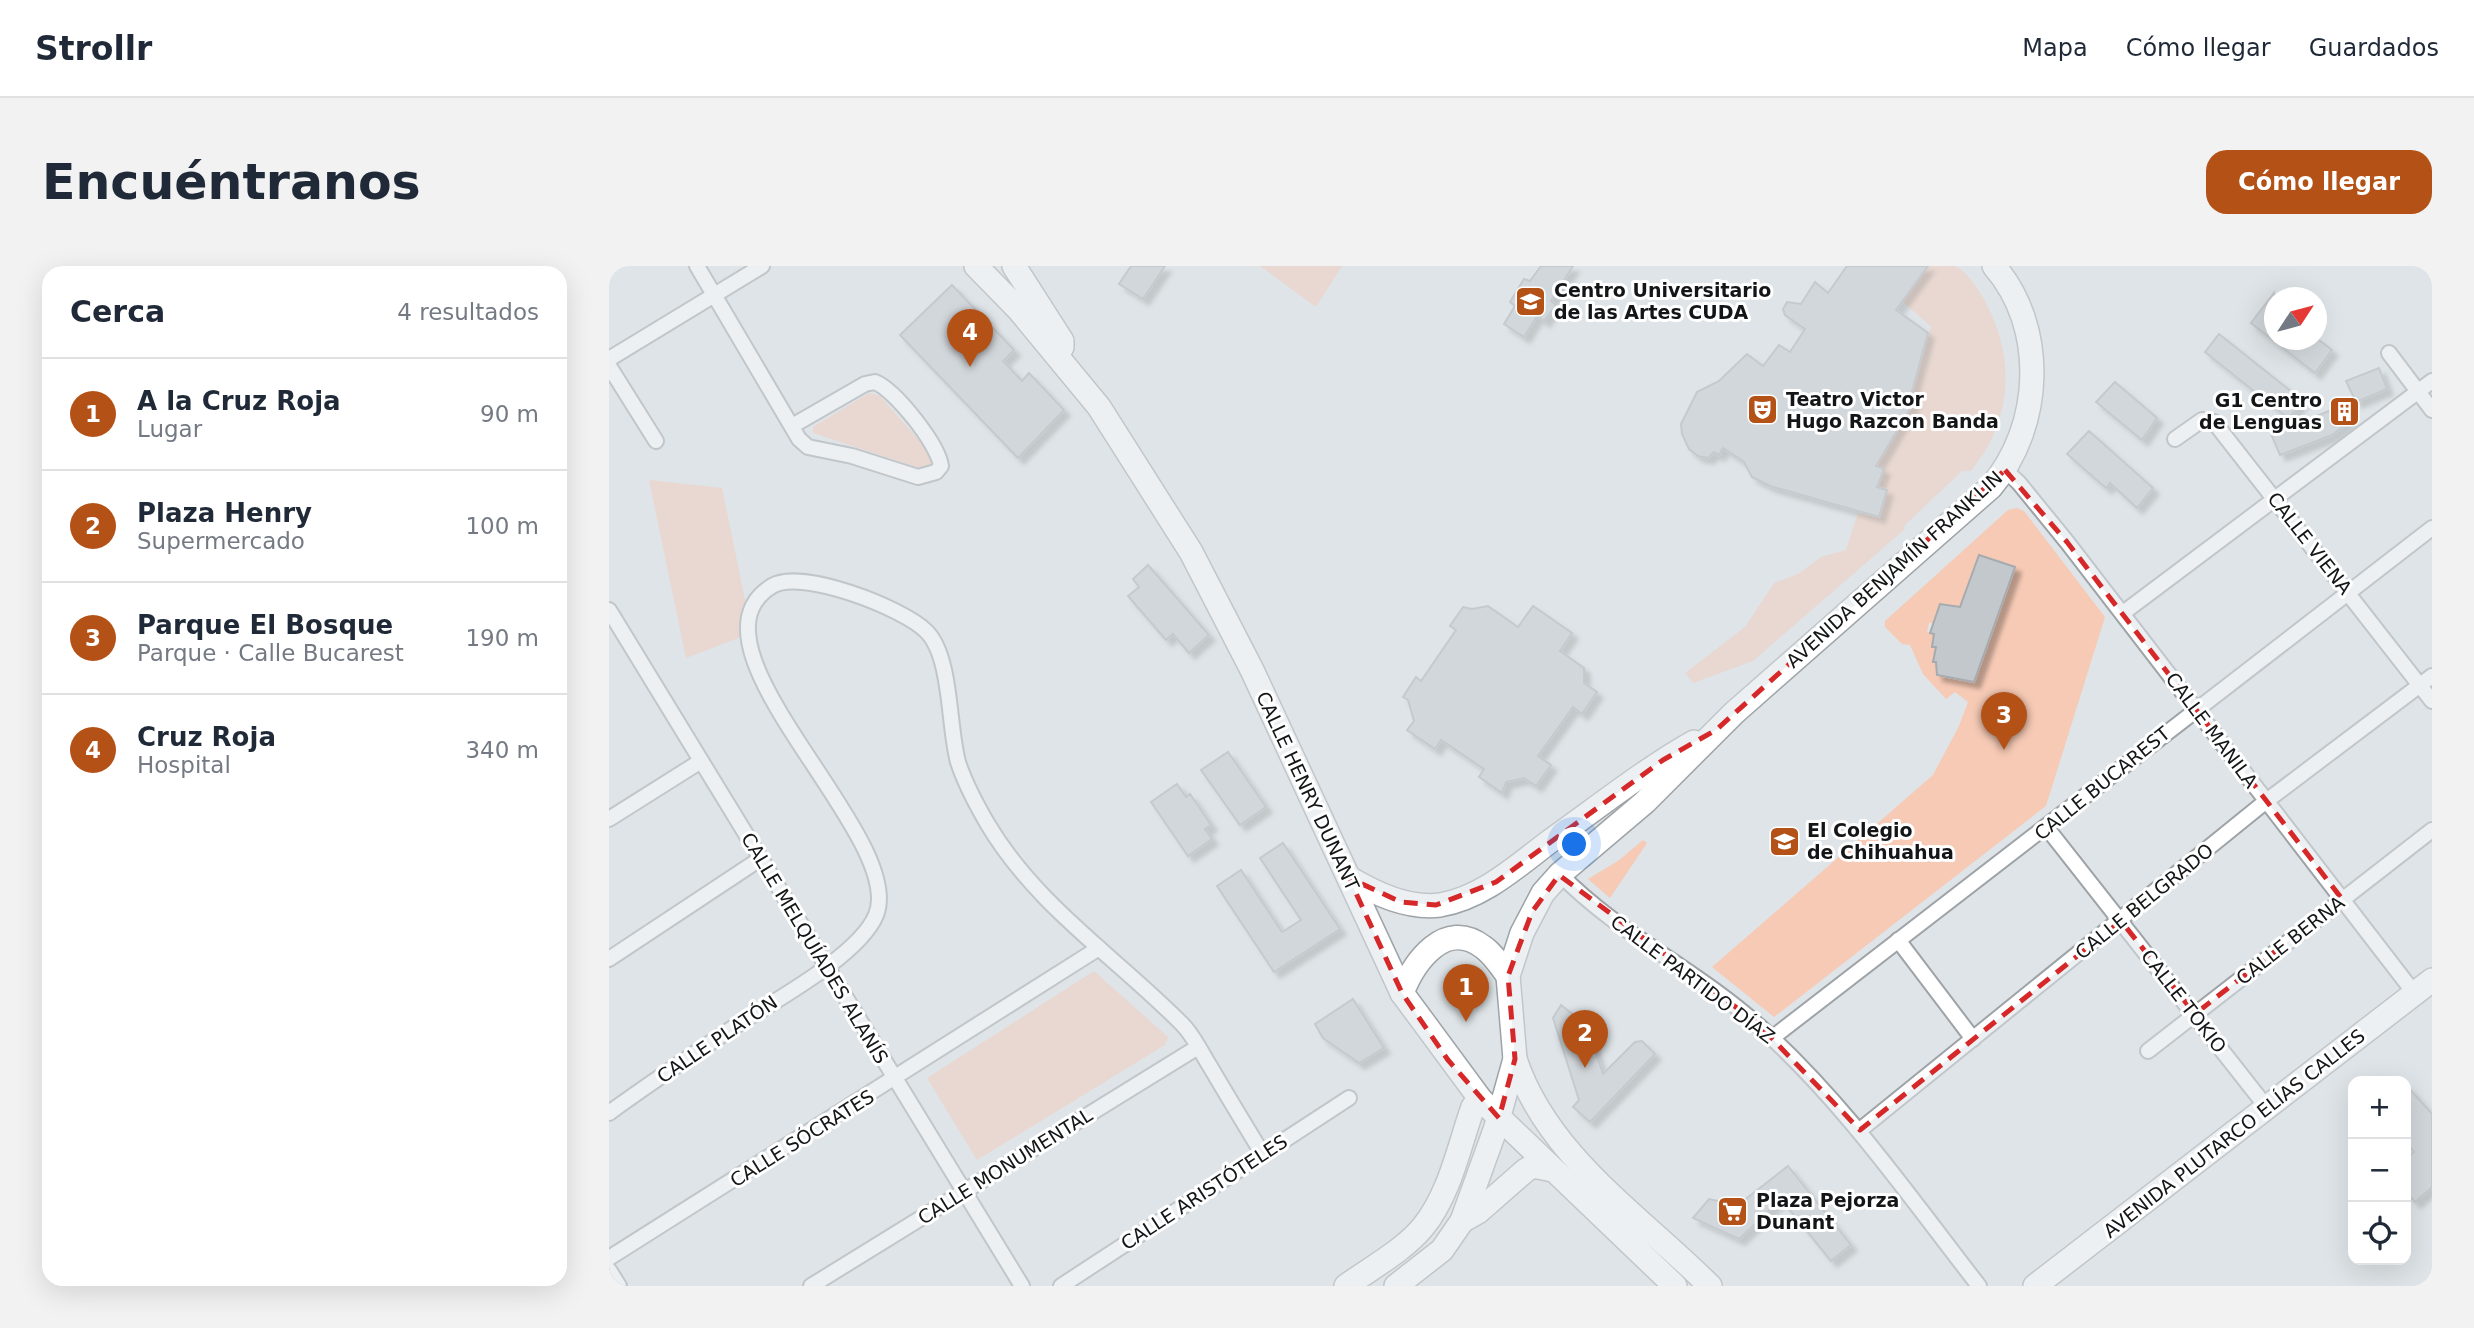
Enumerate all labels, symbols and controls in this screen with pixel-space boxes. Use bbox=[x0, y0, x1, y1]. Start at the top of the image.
text: Strollr bbox=[35, 29, 152, 68]
text: Mapa bbox=[2022, 34, 2088, 62]
text: Cómo llegar bbox=[2126, 34, 2271, 62]
text: Guardados bbox=[2309, 34, 2439, 62]
button: Cómo llegar bbox=[2206, 150, 2432, 214]
text: Encuéntranos bbox=[42, 154, 421, 211]
place label: Centro Universitario de las Artes CUDA bbox=[1554, 279, 1771, 323]
school or university icon: Centro Universitario de las Artes CUDA bbox=[1514, 284, 1548, 318]
north arrow bbox=[2264, 287, 2327, 350]
text: Cerca bbox=[70, 294, 165, 329]
text: 4 resultados bbox=[397, 299, 539, 325]
pin: 4 bbox=[947, 309, 993, 367]
text: A la Cruz Roja bbox=[137, 386, 341, 416]
place label: Teatro Victor Hugo Razcon Banda bbox=[1786, 388, 1999, 432]
place label: G1 Centro de Lenguas bbox=[2199, 389, 2322, 433]
theatre icon: Teatro Victor Hugo Razcon Banda bbox=[1746, 393, 1780, 427]
building icon: G1 Centro de Lenguas bbox=[2328, 394, 2362, 428]
text: 1 bbox=[85, 401, 101, 427]
text: 90 m bbox=[480, 401, 539, 427]
text: Lugar bbox=[137, 416, 202, 442]
street label: AVENIDA BENJAMÍN FRANKLIN bbox=[1781, 466, 2007, 672]
street label: CALLE VIENA bbox=[2263, 488, 2357, 598]
text: Plaza Henry bbox=[137, 498, 312, 528]
text: 2 bbox=[85, 513, 101, 539]
text: 100 m bbox=[465, 513, 539, 539]
text: Supermercado bbox=[137, 528, 305, 554]
text: Parque El Bosque bbox=[137, 610, 393, 640]
text: 3 bbox=[85, 625, 101, 651]
text: 190 m bbox=[465, 625, 539, 651]
text: Parque · Calle Bucarest bbox=[137, 640, 404, 666]
street label: CALLE MANILA bbox=[2161, 668, 2263, 792]
street label: CALLE HENRY DUNANT bbox=[1252, 688, 1364, 894]
pin: 3 bbox=[1981, 692, 2027, 750]
street label: CALLE BUCAREST bbox=[2030, 721, 2174, 844]
text: Cruz Roja bbox=[137, 722, 276, 752]
text: 4 bbox=[85, 737, 101, 763]
text: 340 m bbox=[465, 737, 539, 763]
text: Hospital bbox=[137, 752, 231, 778]
place label: El Colegio de Chihuahua bbox=[1807, 819, 1954, 863]
school or university icon: El Colegio de Chihuahua bbox=[1767, 824, 1801, 858]
your location bbox=[1557, 827, 1591, 861]
street label: CALLE MELQUÍADES ALANÍS bbox=[737, 829, 893, 1067]
street label: CALLE BELGRADO bbox=[2071, 839, 2217, 963]
street label: CALLE BERNA bbox=[2232, 891, 2348, 989]
street label: CALLE PARTIDO DÍAZ bbox=[1607, 910, 1779, 1048]
street label: CALLE TOKIO bbox=[2137, 945, 2231, 1057]
pin: 1 bbox=[1443, 964, 1489, 1022]
street label: CALLE PLATÓN bbox=[652, 990, 781, 1087]
pin: 2 bbox=[1562, 1010, 1608, 1068]
street label: AVENIDA PLUTARCO ELÍAS CALLES bbox=[2099, 1024, 2369, 1242]
map controls bbox=[2348, 1076, 2411, 1265]
button: + bbox=[2348, 1076, 2411, 1139]
street label: CALLE SÓCRATES bbox=[726, 1084, 878, 1191]
street label: CALLE MONUMENTAL bbox=[914, 1103, 1097, 1229]
street label: CALLE ARISTÓTELES bbox=[1116, 1129, 1291, 1254]
button: − bbox=[2348, 1139, 2411, 1202]
place label: Plaza Pejorza Dunant bbox=[1756, 1189, 1899, 1233]
supermarket icon: Plaza Pejorza Dunant bbox=[1716, 1194, 1750, 1228]
button: locate bbox=[2348, 1202, 2411, 1265]

